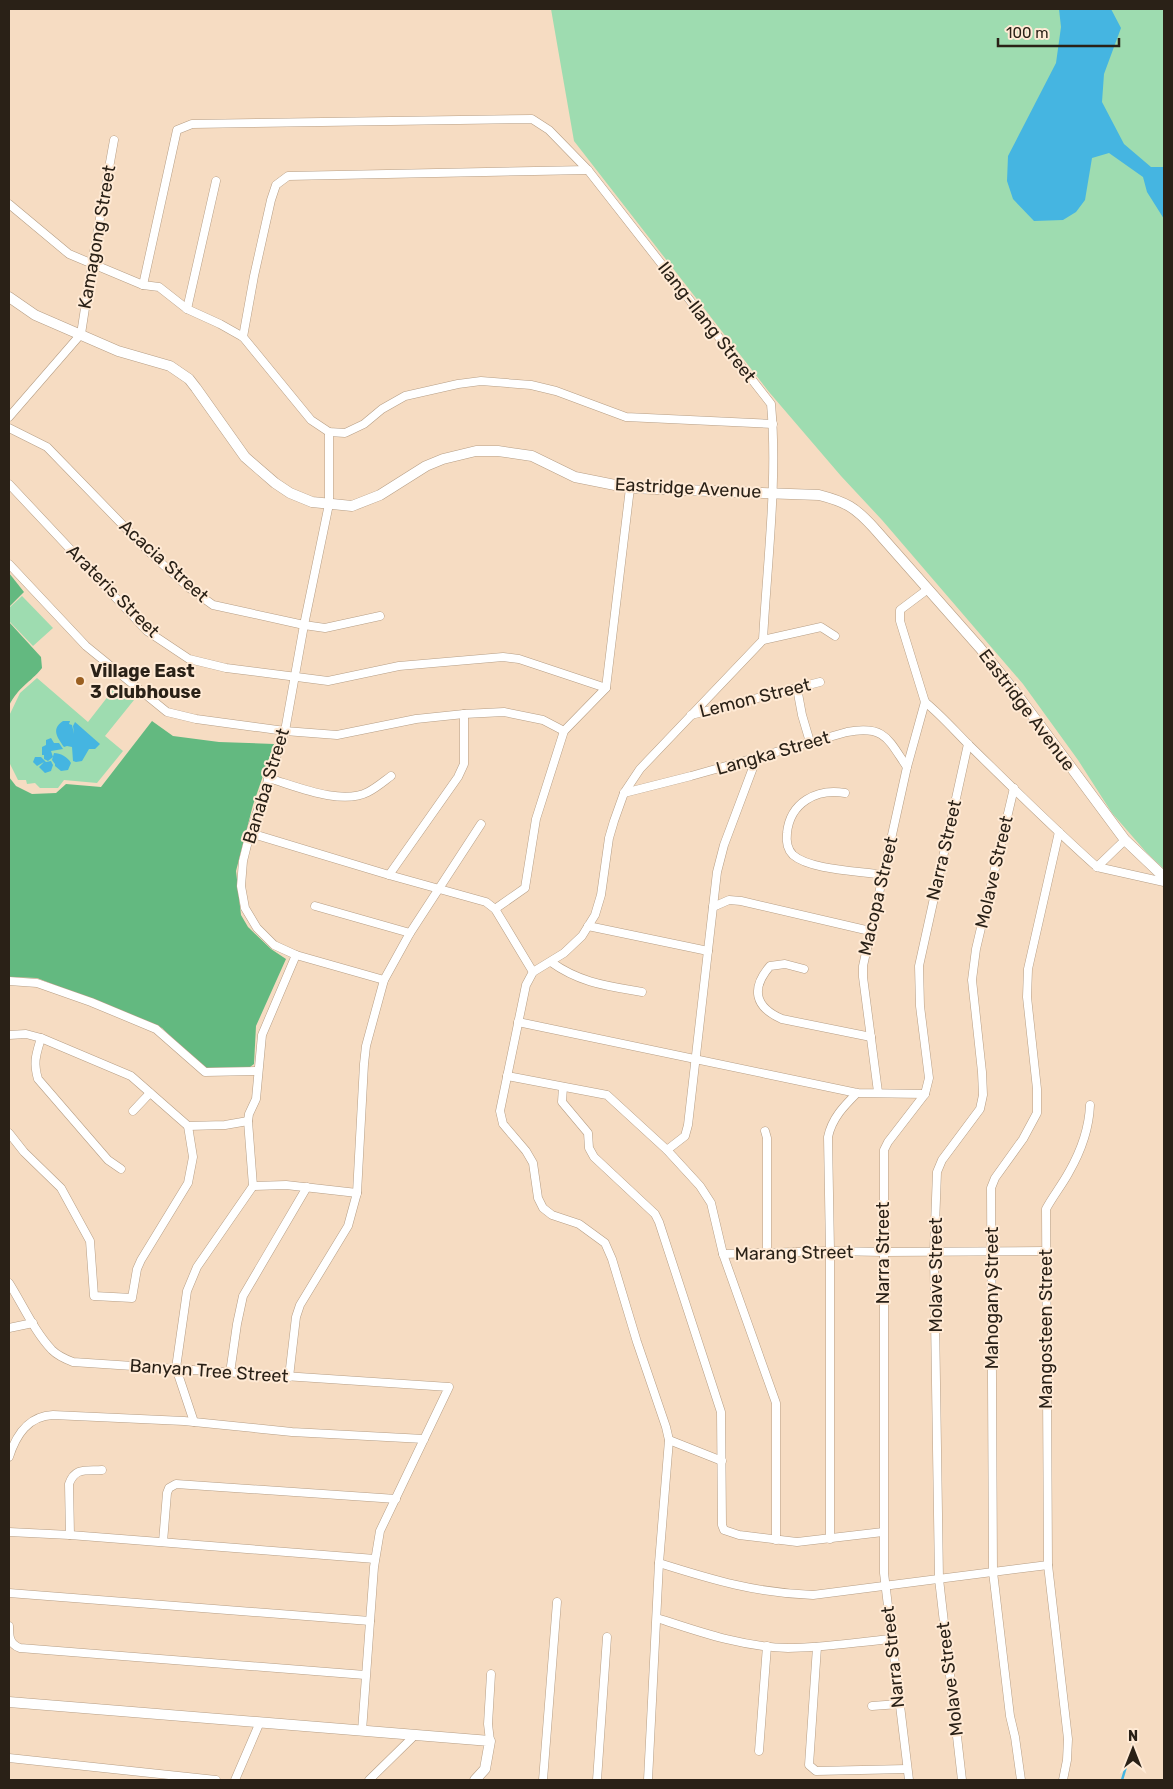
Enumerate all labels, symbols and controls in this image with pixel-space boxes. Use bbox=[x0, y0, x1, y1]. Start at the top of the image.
scale bar bbox=[998, 15, 1119, 47]
text: 100 m bbox=[1006, 24, 1048, 42]
street label: Kamagong Street bbox=[74, 163, 120, 311]
street label: Ilang-Ilang Street bbox=[653, 257, 761, 387]
street label: Eastridge Avenue bbox=[614, 473, 762, 503]
street label: Acacia Street bbox=[115, 515, 213, 607]
street label: Arateris Street bbox=[62, 540, 164, 642]
street label: Eastridge Avenue bbox=[974, 645, 1080, 775]
place label: Village East 3 Clubhouse bbox=[90, 660, 202, 703]
street label: Lemon Street bbox=[697, 674, 813, 722]
marker: Village East 3 Clubhouse bbox=[74, 675, 86, 687]
street label: Banaba Street bbox=[238, 725, 294, 847]
street label: Langka Street bbox=[714, 726, 832, 780]
street label: Narra Street bbox=[922, 798, 966, 902]
street label: Molave Street bbox=[970, 814, 1018, 930]
street label: Macopa Street bbox=[854, 834, 902, 958]
street label: Narra Street bbox=[872, 1202, 894, 1304]
street label: Molave Street bbox=[925, 1218, 947, 1332]
street label: Mahogany Street bbox=[981, 1227, 1003, 1369]
street label: Marang Street bbox=[734, 1241, 854, 1265]
street label: Mangosteen Street bbox=[1035, 1249, 1057, 1409]
street label: Banyan Tree Street bbox=[129, 1354, 289, 1388]
street label: Narra Street bbox=[877, 1605, 909, 1709]
street label: Molave Street bbox=[932, 1621, 968, 1737]
north arrow bbox=[1108, 1724, 1158, 1774]
text: N bbox=[1128, 1728, 1138, 1745]

